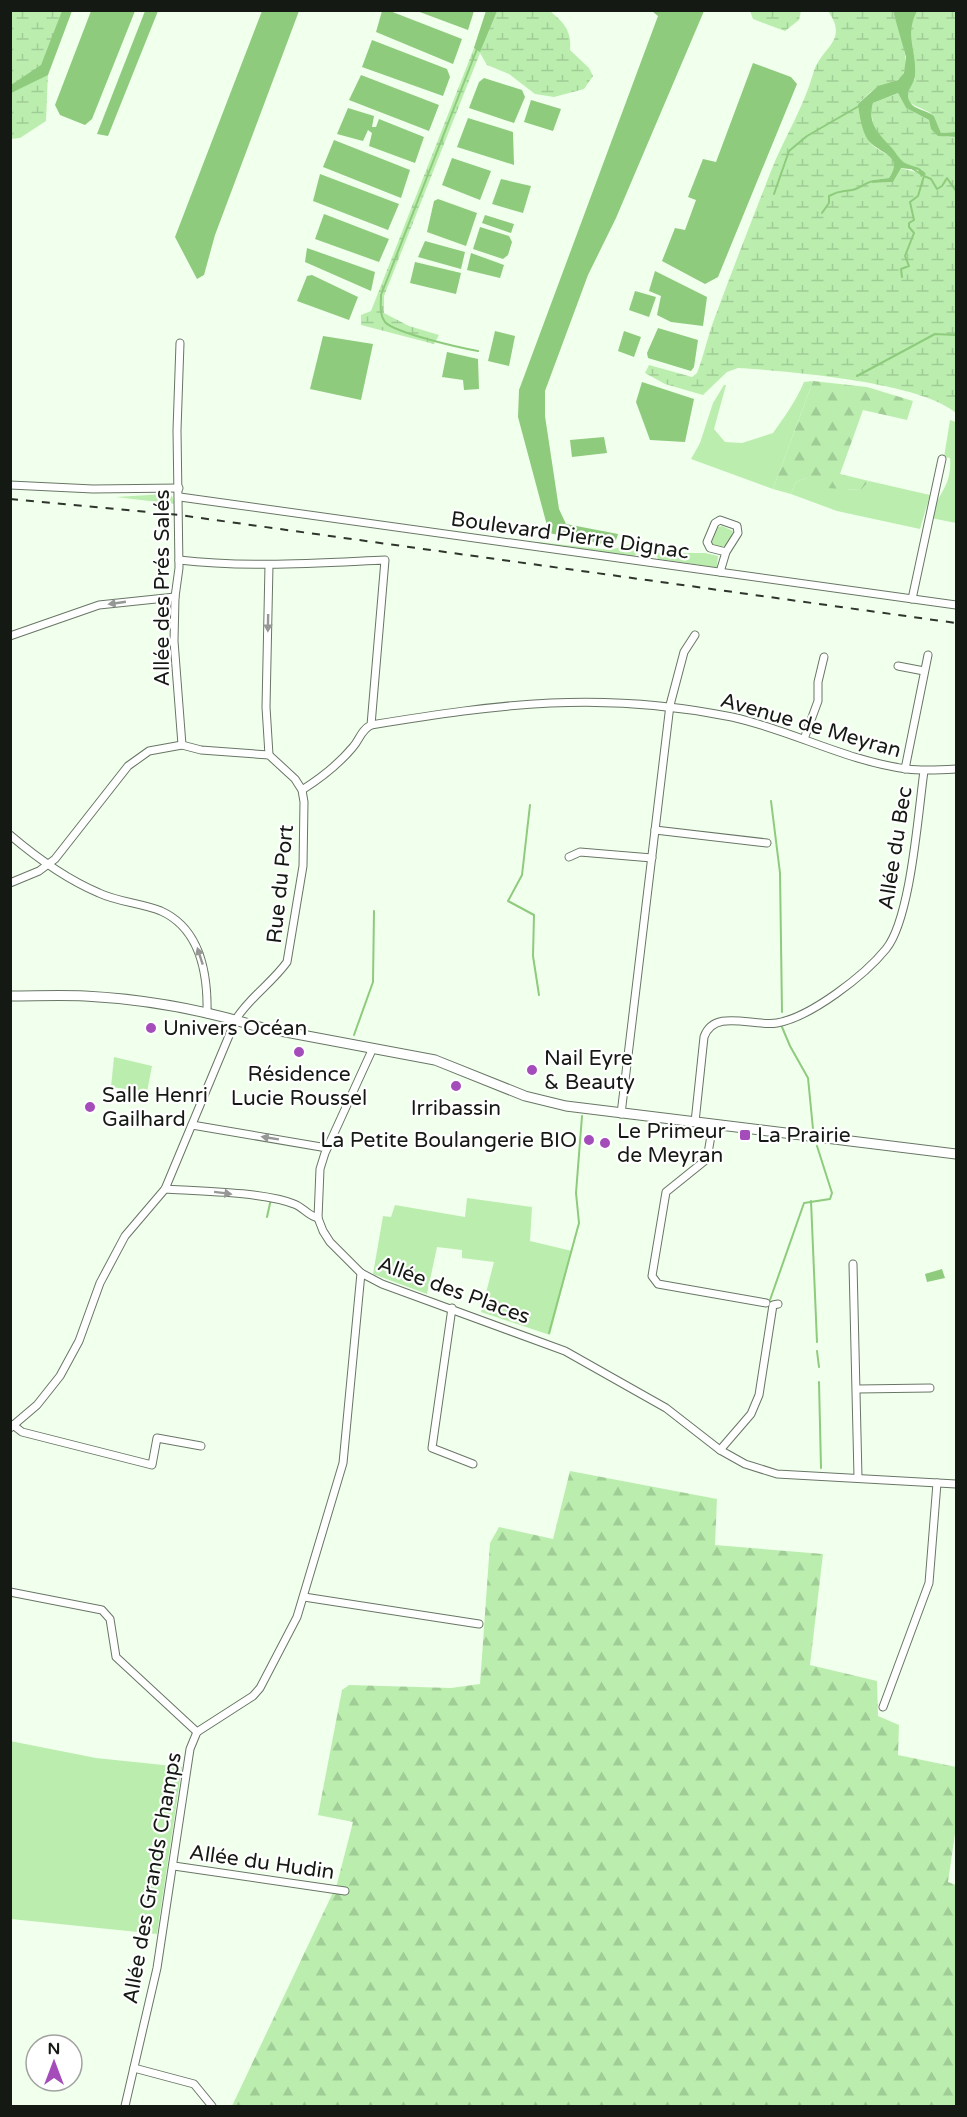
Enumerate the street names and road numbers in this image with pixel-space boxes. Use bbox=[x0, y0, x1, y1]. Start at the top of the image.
street label: Allée des Prés Salés bbox=[150, 490, 175, 686]
street label: Boulevard Pierre Dignac bbox=[449, 506, 691, 565]
street label: Avenue de Meyran bbox=[718, 688, 904, 763]
street label: Allée du Bec bbox=[873, 785, 918, 911]
street label: Rue du Port bbox=[262, 823, 299, 945]
street label: Allée des Places bbox=[374, 1251, 533, 1330]
street label: Allée des Grands Champs bbox=[118, 1750, 187, 2006]
street label: Allée du Hudin bbox=[188, 1840, 336, 1885]

